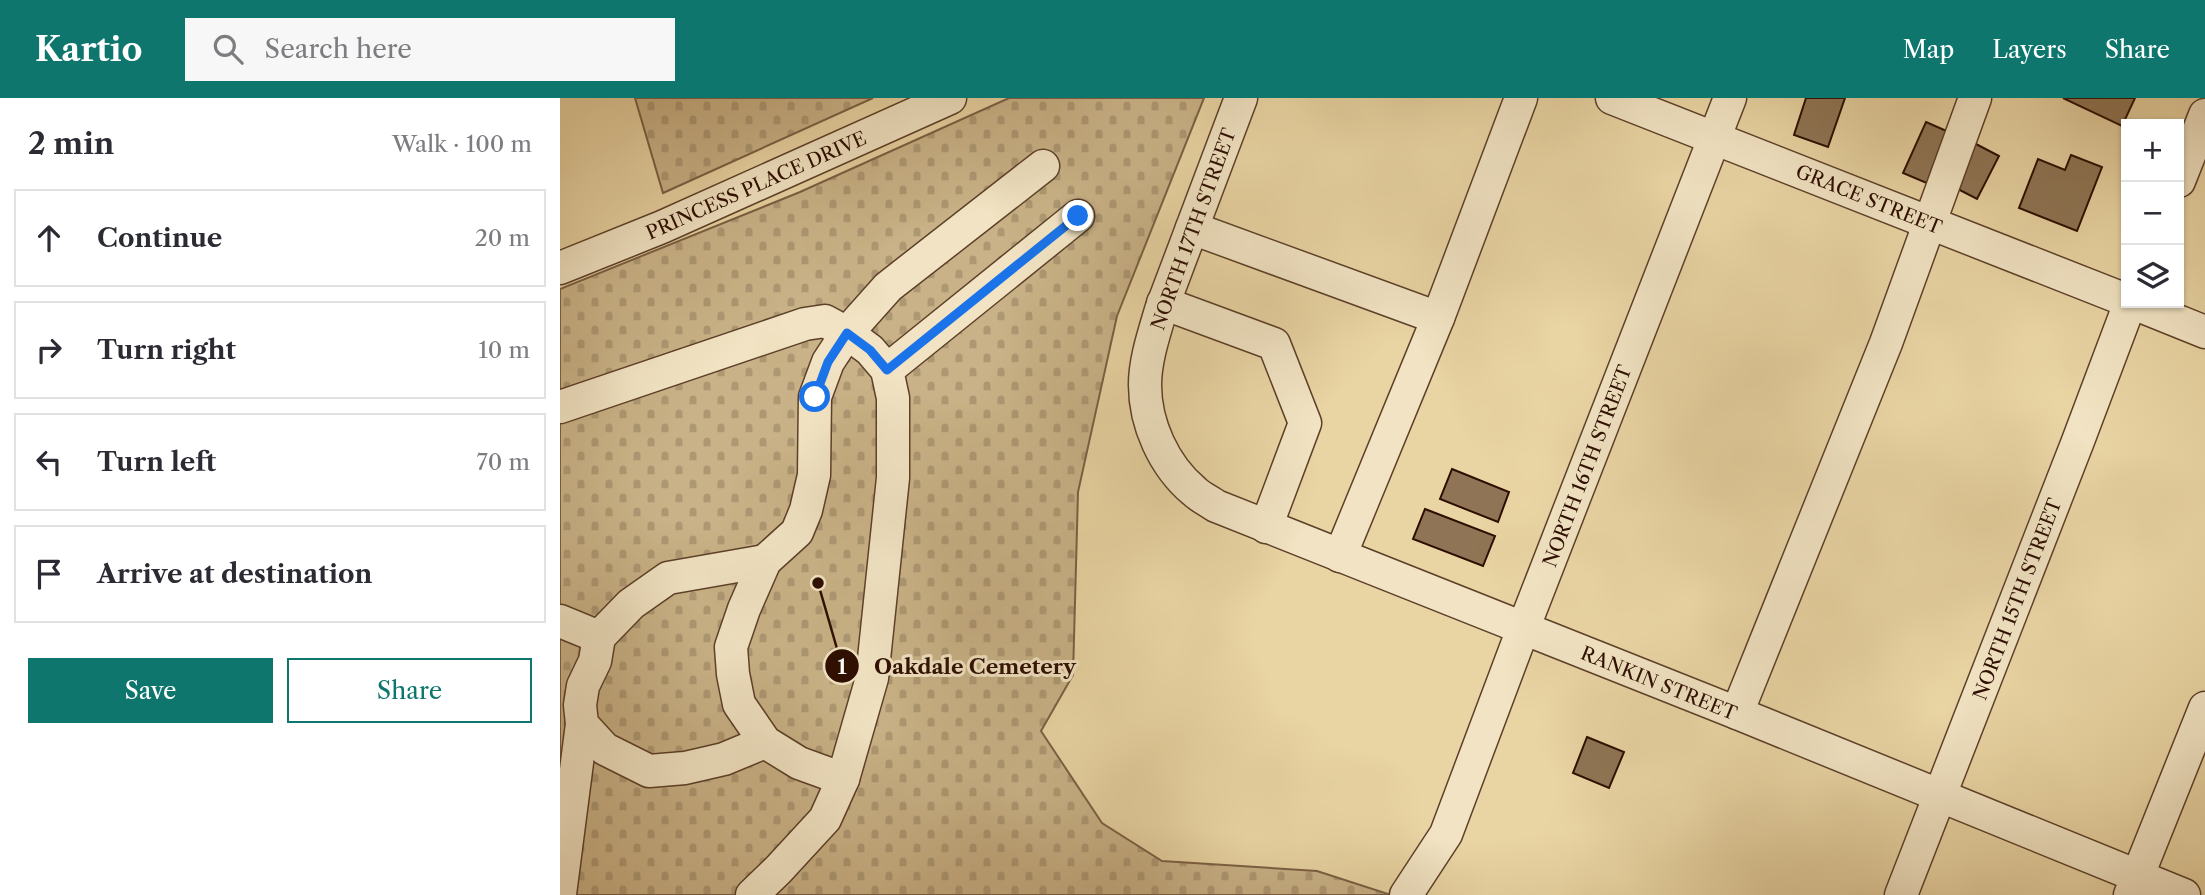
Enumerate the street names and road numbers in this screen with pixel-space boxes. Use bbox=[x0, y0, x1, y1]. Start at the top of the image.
street label: NORTH 17TH STREET bbox=[1146, 124, 1241, 333]
street label: PRINCESS PLACE DRIVE bbox=[642, 126, 870, 245]
street label: GRACE STREET bbox=[1792, 160, 1946, 240]
street label: NORTH 16TH STREET bbox=[1538, 361, 1637, 570]
street label: NORTH 15TH STREET bbox=[1968, 494, 2067, 703]
street label: RANKIN STREET bbox=[1577, 642, 1741, 726]

